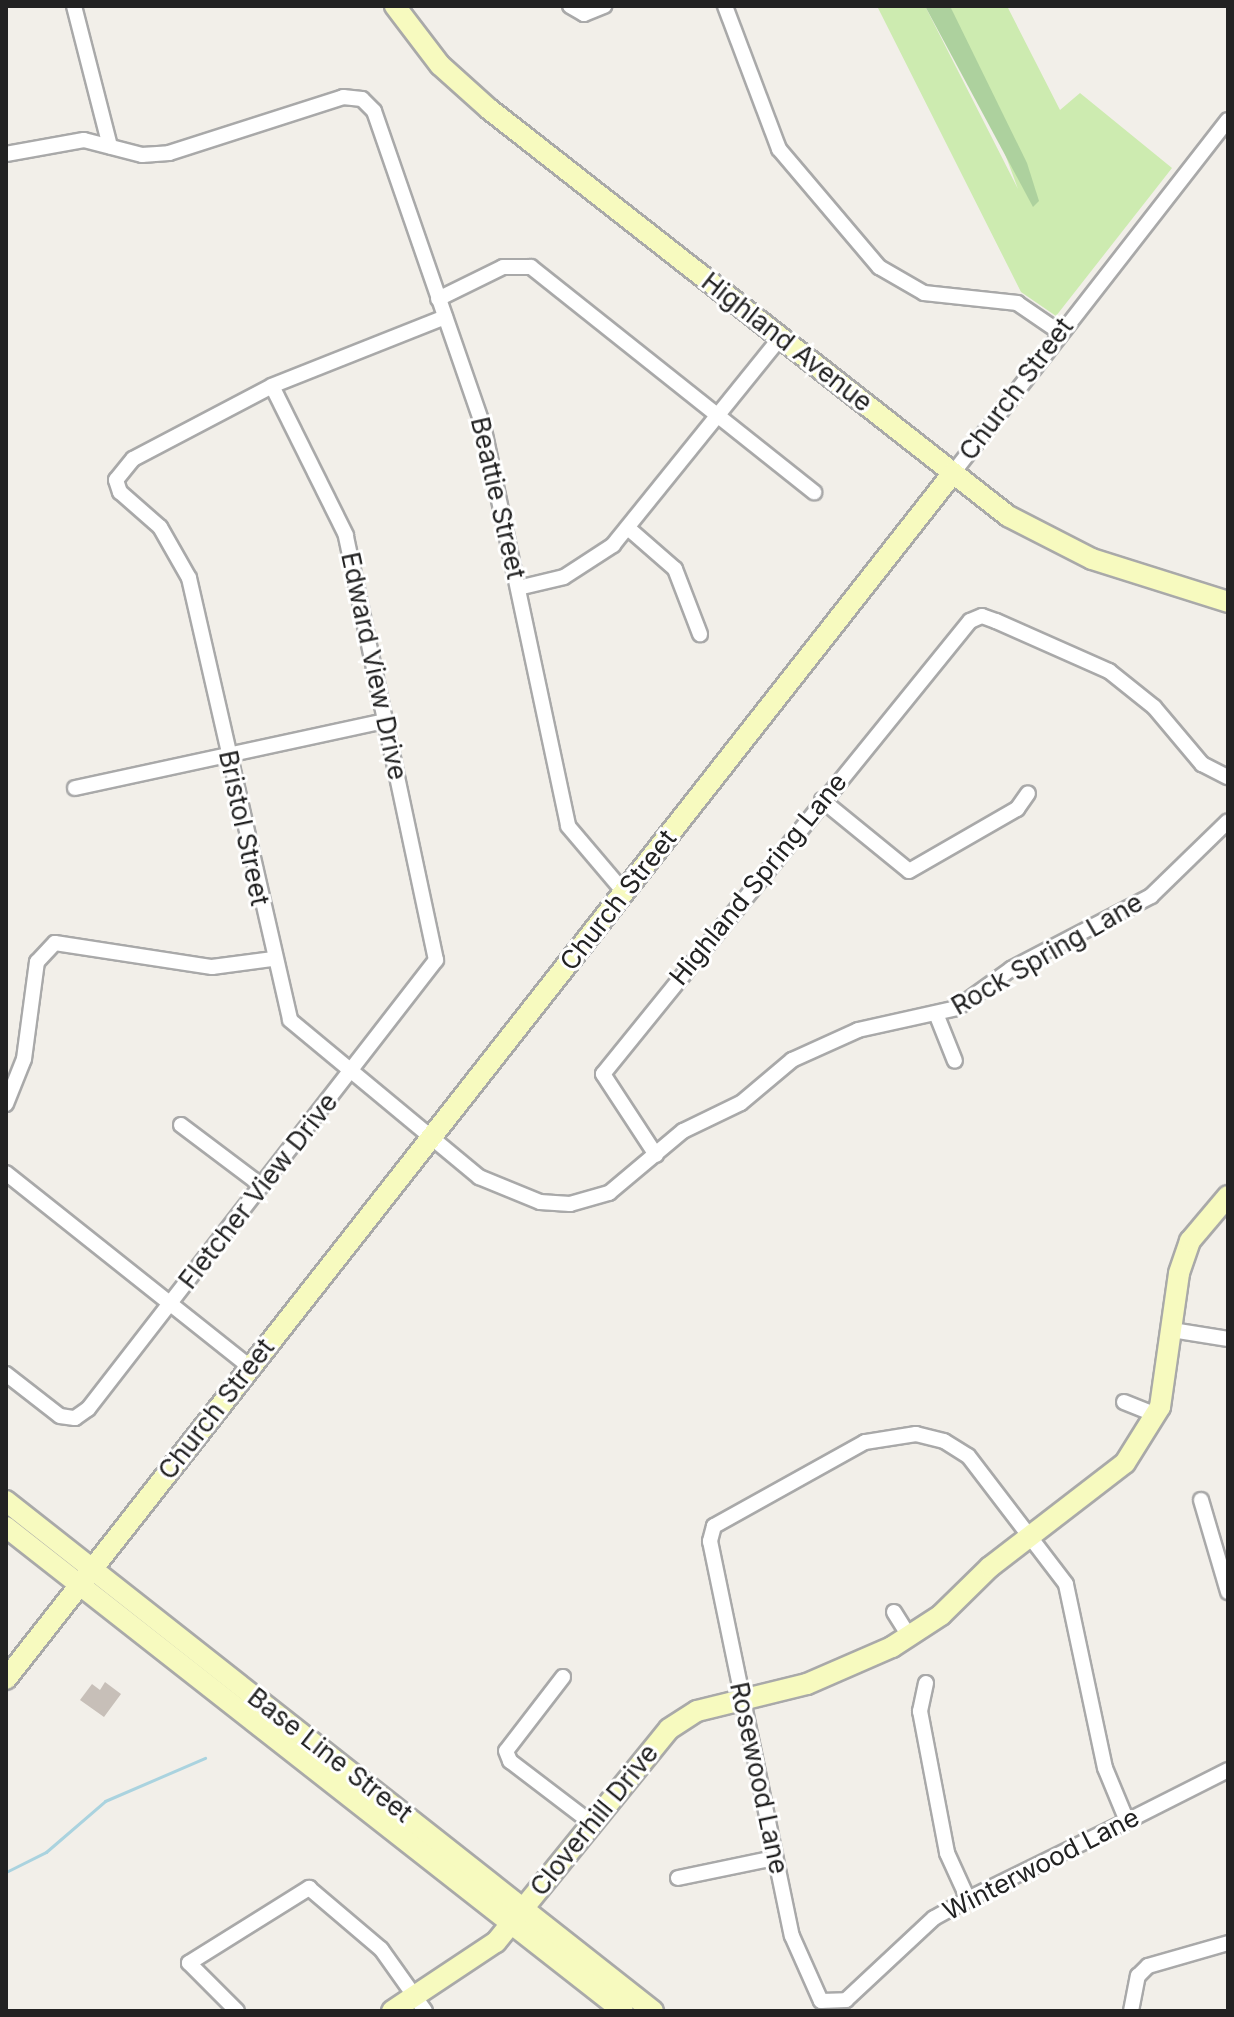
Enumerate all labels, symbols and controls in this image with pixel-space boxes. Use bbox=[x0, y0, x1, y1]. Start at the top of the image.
street label: Highland Avenue bbox=[696, 266, 878, 418]
street label: Church Street bbox=[952, 312, 1080, 466]
street label: Beattie Street bbox=[464, 414, 532, 582]
street label: Edward View Drive bbox=[335, 549, 413, 783]
street label: Bristol Street bbox=[212, 747, 276, 909]
street label: Highland Spring Lane bbox=[663, 767, 853, 991]
street label: Church Street bbox=[553, 823, 683, 977]
street label: Rock Spring Lane bbox=[946, 887, 1148, 1021]
street label: Fletcher View Drive bbox=[172, 1087, 344, 1295]
street label: Church Street bbox=[151, 1332, 281, 1486]
street label: Rosewood Lane bbox=[723, 1679, 795, 1877]
street label: Base Line Street bbox=[242, 1681, 418, 1829]
street label: Cloverhill Drive bbox=[523, 1738, 665, 1902]
street label: Winterwood Lane bbox=[938, 1801, 1144, 1927]

